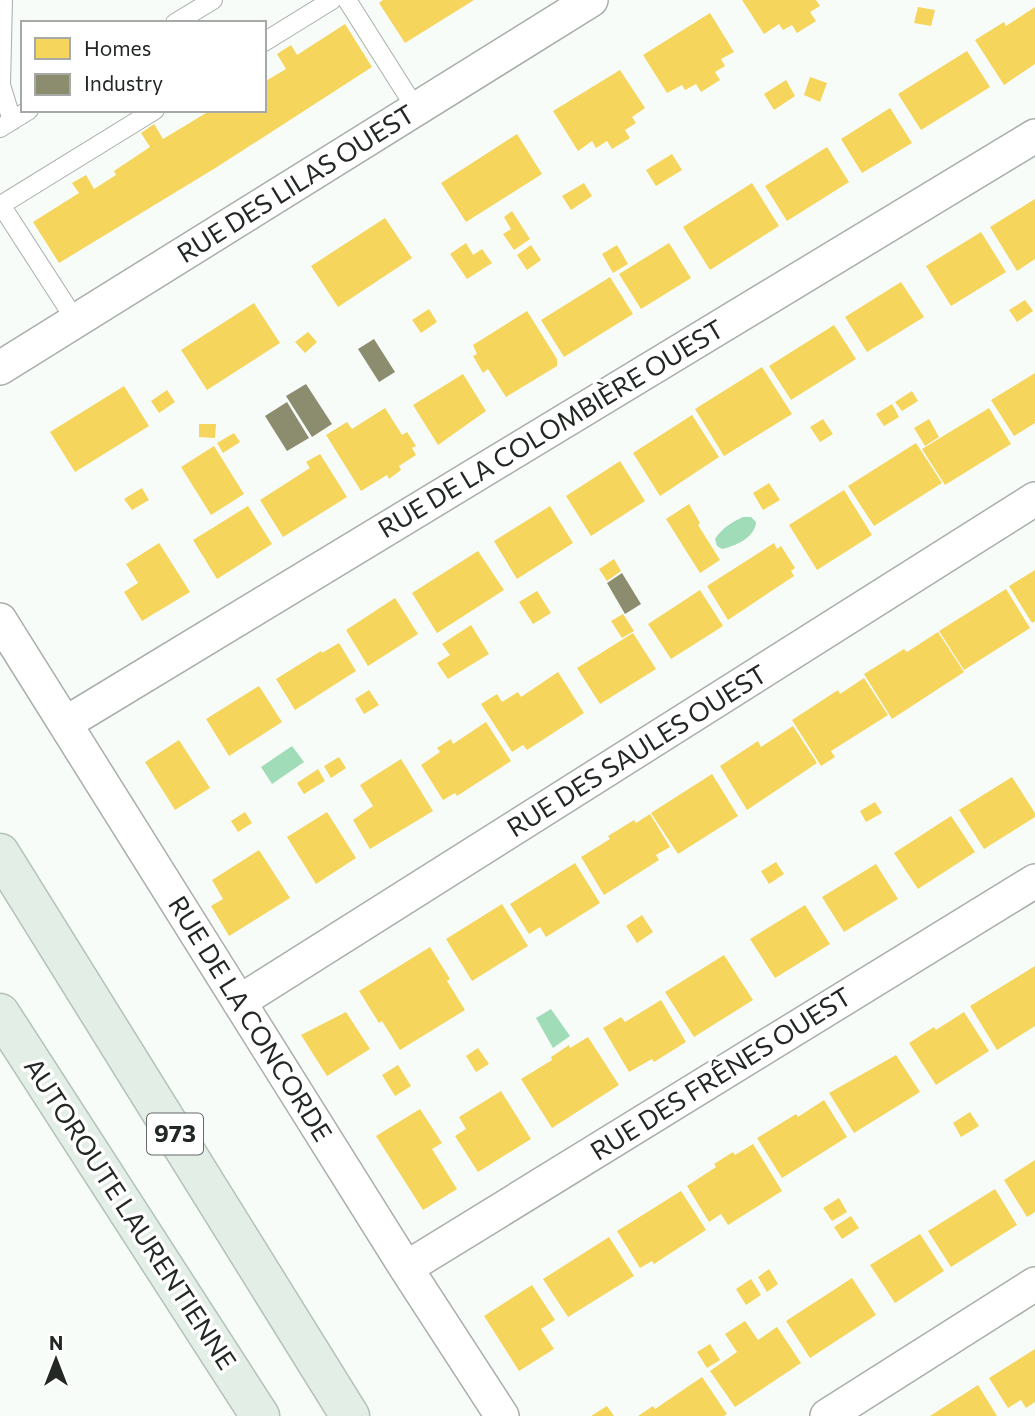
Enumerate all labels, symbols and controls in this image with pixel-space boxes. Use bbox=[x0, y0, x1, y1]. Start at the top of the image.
legend bbox=[21, 21, 266, 112]
text: Homes bbox=[84, 35, 151, 60]
text: Industry bbox=[84, 70, 163, 95]
street label: RUE DES LILAS OUEST bbox=[171, 97, 419, 268]
street label: RUE DE LA COLOMBIÈRE OUEST bbox=[372, 312, 729, 543]
street label: RUE DES SAULES OUEST bbox=[501, 657, 772, 842]
street label: RUE DE LA CONCORDE bbox=[163, 890, 339, 1147]
street label: RUE DES FRÊNES OUEST bbox=[584, 980, 856, 1166]
street label: AUTOROUTE LAURENTIENNE bbox=[18, 1052, 242, 1376]
road number: 973 bbox=[147, 1114, 203, 1154]
north arrow bbox=[21, 1325, 91, 1395]

